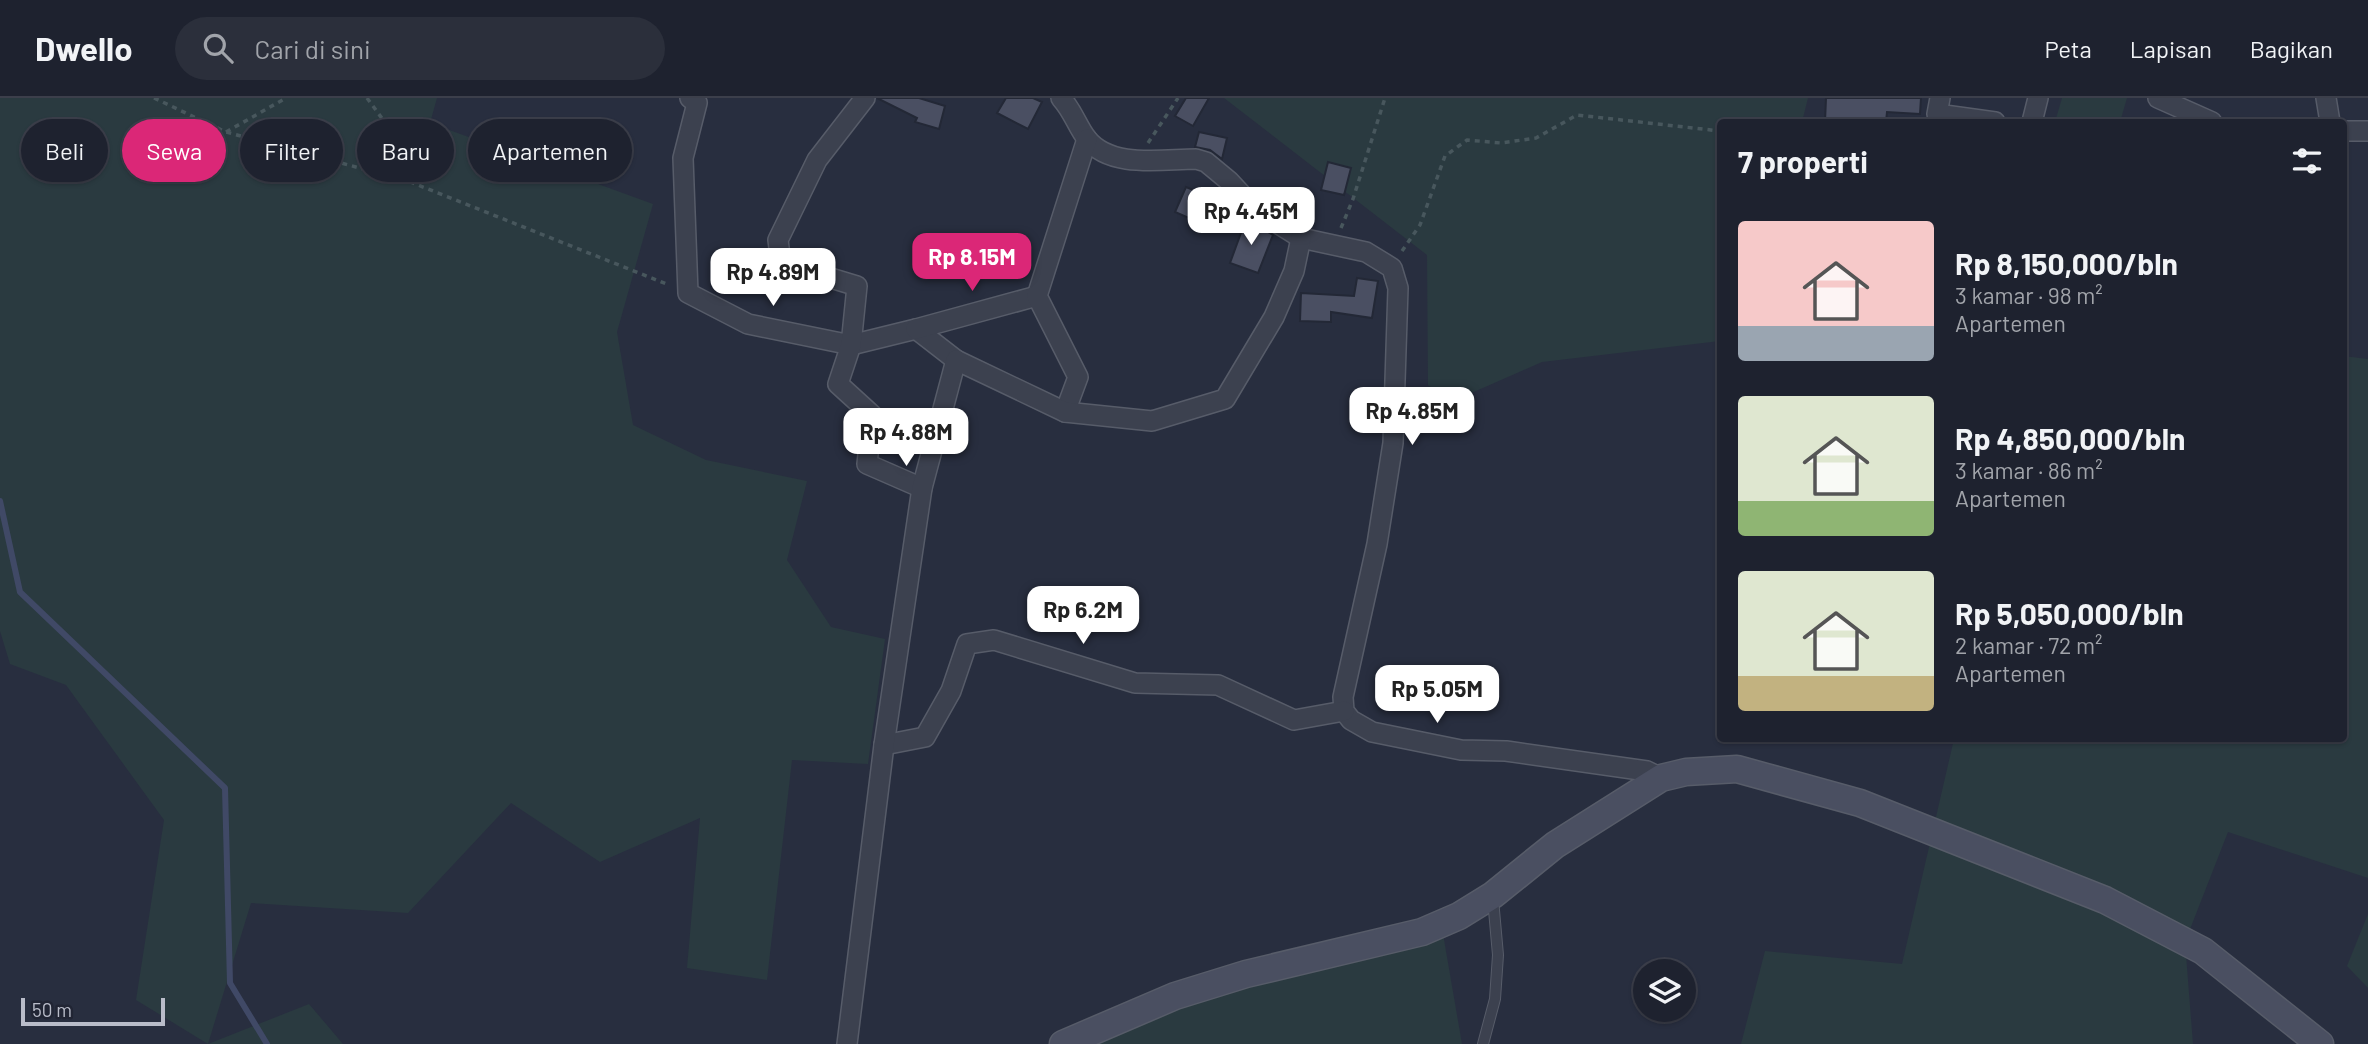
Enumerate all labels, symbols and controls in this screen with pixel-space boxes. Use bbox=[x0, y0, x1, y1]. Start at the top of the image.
search box bbox=[175, 17, 665, 80]
text: Dwello bbox=[35, 28, 133, 68]
icon: search bbox=[199, 29, 237, 67]
text: Cari di sini bbox=[255, 33, 371, 64]
text: Peta bbox=[2044, 34, 2092, 63]
text: Lapisan bbox=[2130, 34, 2212, 63]
text: Bagikan bbox=[2250, 34, 2333, 63]
chip: Beli bbox=[21, 119, 108, 182]
chip: Sewa bbox=[122, 119, 226, 182]
chip: Filter bbox=[240, 119, 343, 182]
chip: Baru bbox=[357, 119, 454, 182]
chip: Apartemen bbox=[468, 119, 632, 182]
icon: filters bbox=[2288, 142, 2326, 180]
text: 7 properti bbox=[1738, 143, 1868, 179]
pin: Rp 4.45M bbox=[1179, 188, 1323, 247]
text: Rp 4.45M bbox=[1204, 196, 1298, 224]
pin: Rp 8.15M bbox=[900, 234, 1044, 293]
text: Rp 8.15M bbox=[928, 242, 1016, 270]
text: Rp 8,150,000/bln bbox=[1955, 245, 2178, 281]
pin: Rp 4.89M bbox=[701, 248, 845, 308]
icon: home bbox=[1794, 249, 1878, 333]
text: Rp 4.89M bbox=[726, 257, 820, 285]
text: 3 kamar · 98 m² bbox=[1955, 281, 2103, 309]
text: Apartemen bbox=[1955, 309, 2066, 337]
pin: Rp 4.85M bbox=[1340, 388, 1484, 447]
text: Rp 4.85M bbox=[1365, 396, 1459, 424]
pin: Rp 4.88M bbox=[834, 408, 978, 468]
text: Rp 4.88M bbox=[859, 417, 953, 445]
text: Rp 4,850,000/bln bbox=[1955, 420, 2185, 456]
icon: home bbox=[1794, 424, 1878, 508]
text: 3 kamar · 86 m² bbox=[1955, 456, 2103, 484]
text: Apartemen bbox=[1955, 484, 2066, 512]
pin: Rp 6.2M bbox=[1018, 587, 1148, 646]
text: Rp 6.2M bbox=[1043, 595, 1123, 623]
text: Rp 5,050,000/bln bbox=[1955, 595, 2184, 631]
icon: home bbox=[1794, 599, 1878, 683]
text: 2 kamar · 72 m² bbox=[1955, 631, 2103, 659]
text: Apartemen bbox=[1955, 659, 2066, 687]
pin: Rp 5.05M bbox=[1365, 666, 1509, 725]
text: Rp 5.05M bbox=[1391, 674, 1483, 702]
map controls bbox=[1633, 959, 1696, 1022]
button: layers bbox=[1633, 959, 1696, 1022]
scale bar bbox=[21, 995, 164, 1027]
text: 50 m bbox=[32, 998, 72, 1021]

